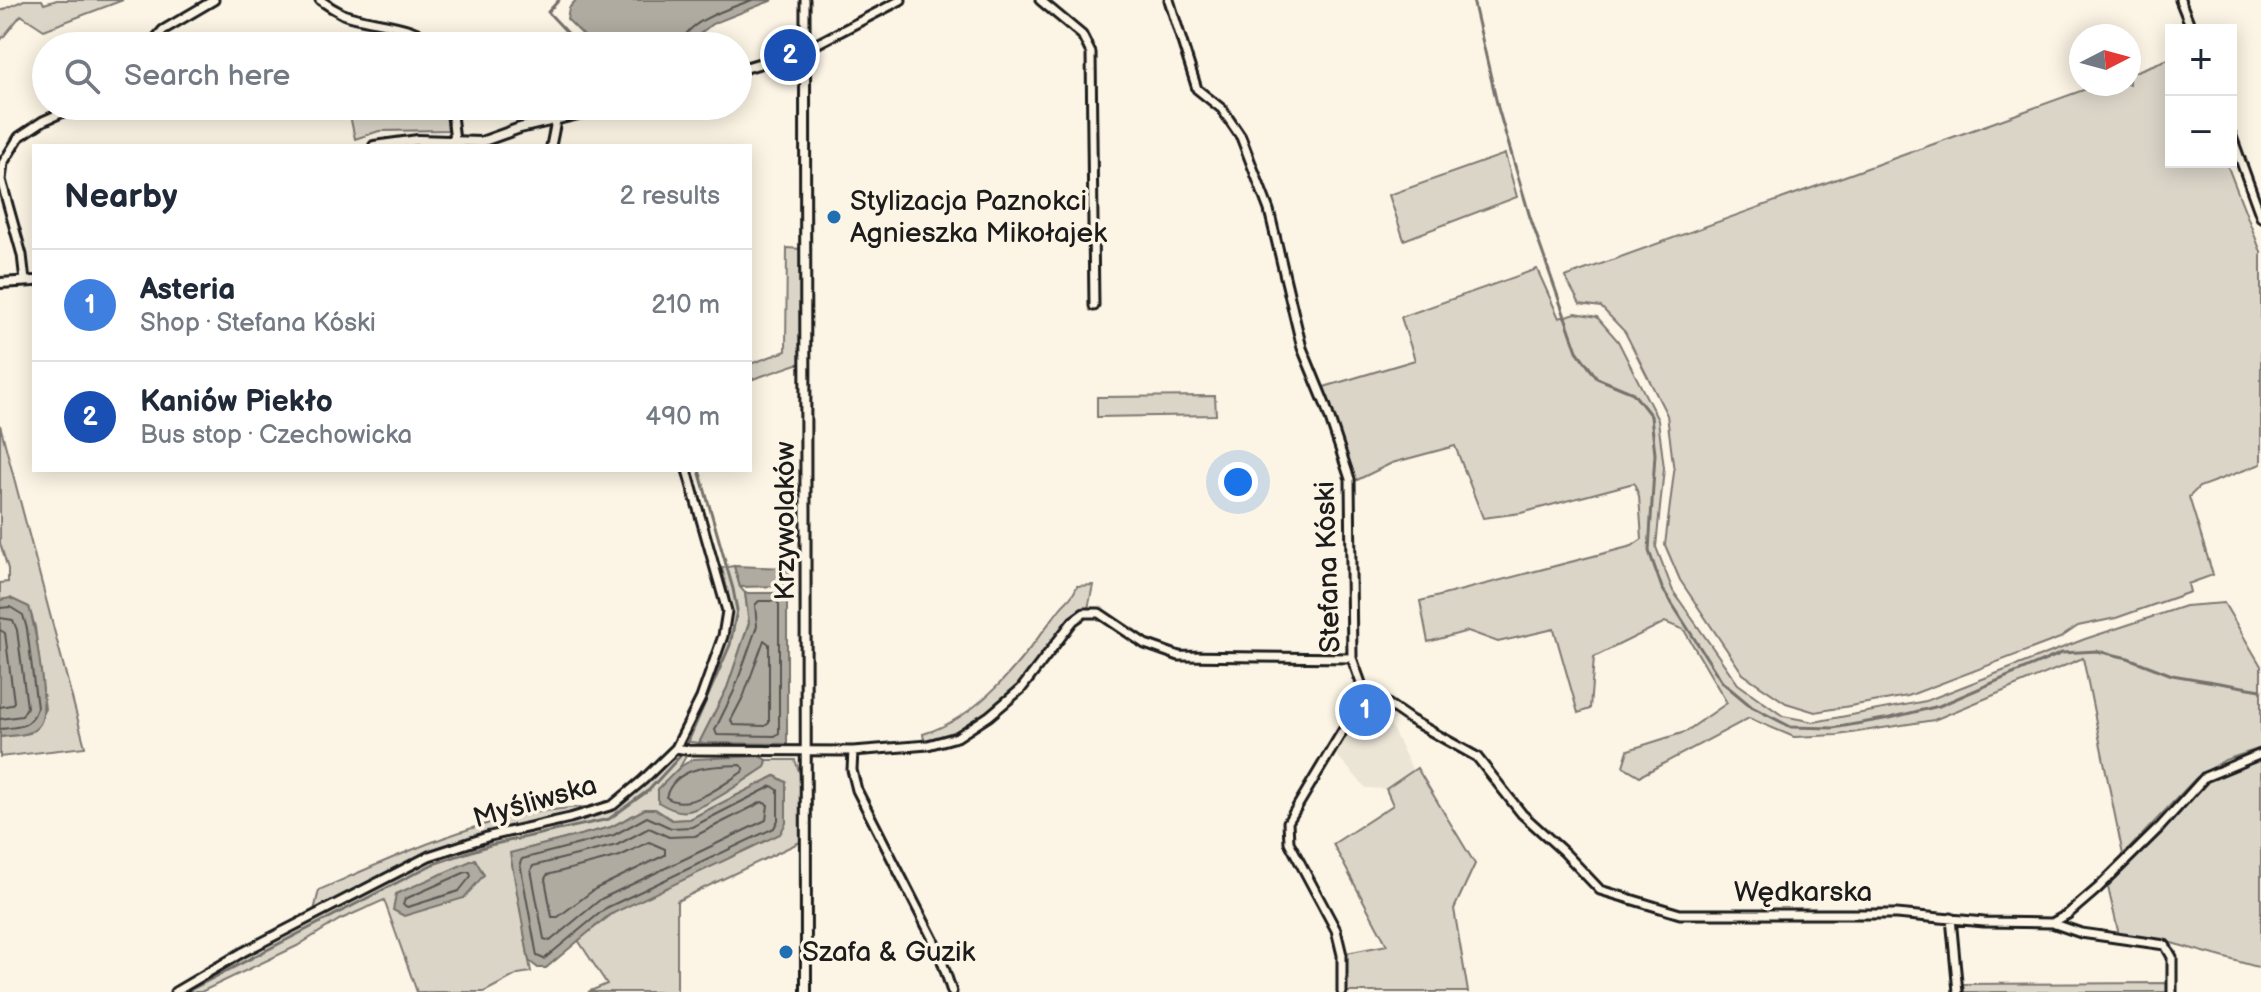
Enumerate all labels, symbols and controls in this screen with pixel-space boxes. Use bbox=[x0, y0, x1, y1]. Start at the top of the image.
north arrow bbox=[2069, 24, 2141, 96]
map controls bbox=[2165, 24, 2237, 168]
button: + bbox=[2165, 24, 2237, 96]
pin: 2 bbox=[764, 25, 816, 85]
search box bbox=[32, 32, 752, 120]
icon: search bbox=[60, 54, 104, 98]
text: Search here bbox=[124, 58, 290, 94]
button: − bbox=[2165, 96, 2237, 168]
text: Nearby bbox=[64, 176, 178, 217]
text: 2 results bbox=[620, 181, 720, 212]
place label: Stylizacja Paznokci Agnieszka Mikołajek bbox=[850, 185, 1107, 250]
marker: Stylizacja Paznokci Agnieszka Mikołajek bbox=[825, 208, 843, 226]
text: Asteria bbox=[140, 272, 235, 308]
text: 1 bbox=[85, 290, 95, 321]
text: 210 m bbox=[651, 290, 720, 321]
text: Shop · Stefana Kóski bbox=[140, 308, 376, 339]
text: Kaniów Piekło bbox=[140, 384, 333, 420]
text: 2 bbox=[82, 402, 98, 433]
text: 490 m bbox=[645, 402, 720, 433]
text: Bus stop · Czechowicka bbox=[140, 420, 412, 451]
street label: Krzywolaków bbox=[769, 441, 802, 600]
your location bbox=[1218, 462, 1258, 502]
street label: Stefana Kóski bbox=[1309, 481, 1347, 653]
pin: 1 bbox=[1339, 680, 1391, 740]
street label: Myśliwska bbox=[469, 769, 601, 835]
street label: Wędkarska bbox=[1734, 876, 1872, 909]
place label: Szafa & Guzik bbox=[802, 936, 975, 969]
marker: Szafa & Guzik bbox=[777, 943, 795, 961]

